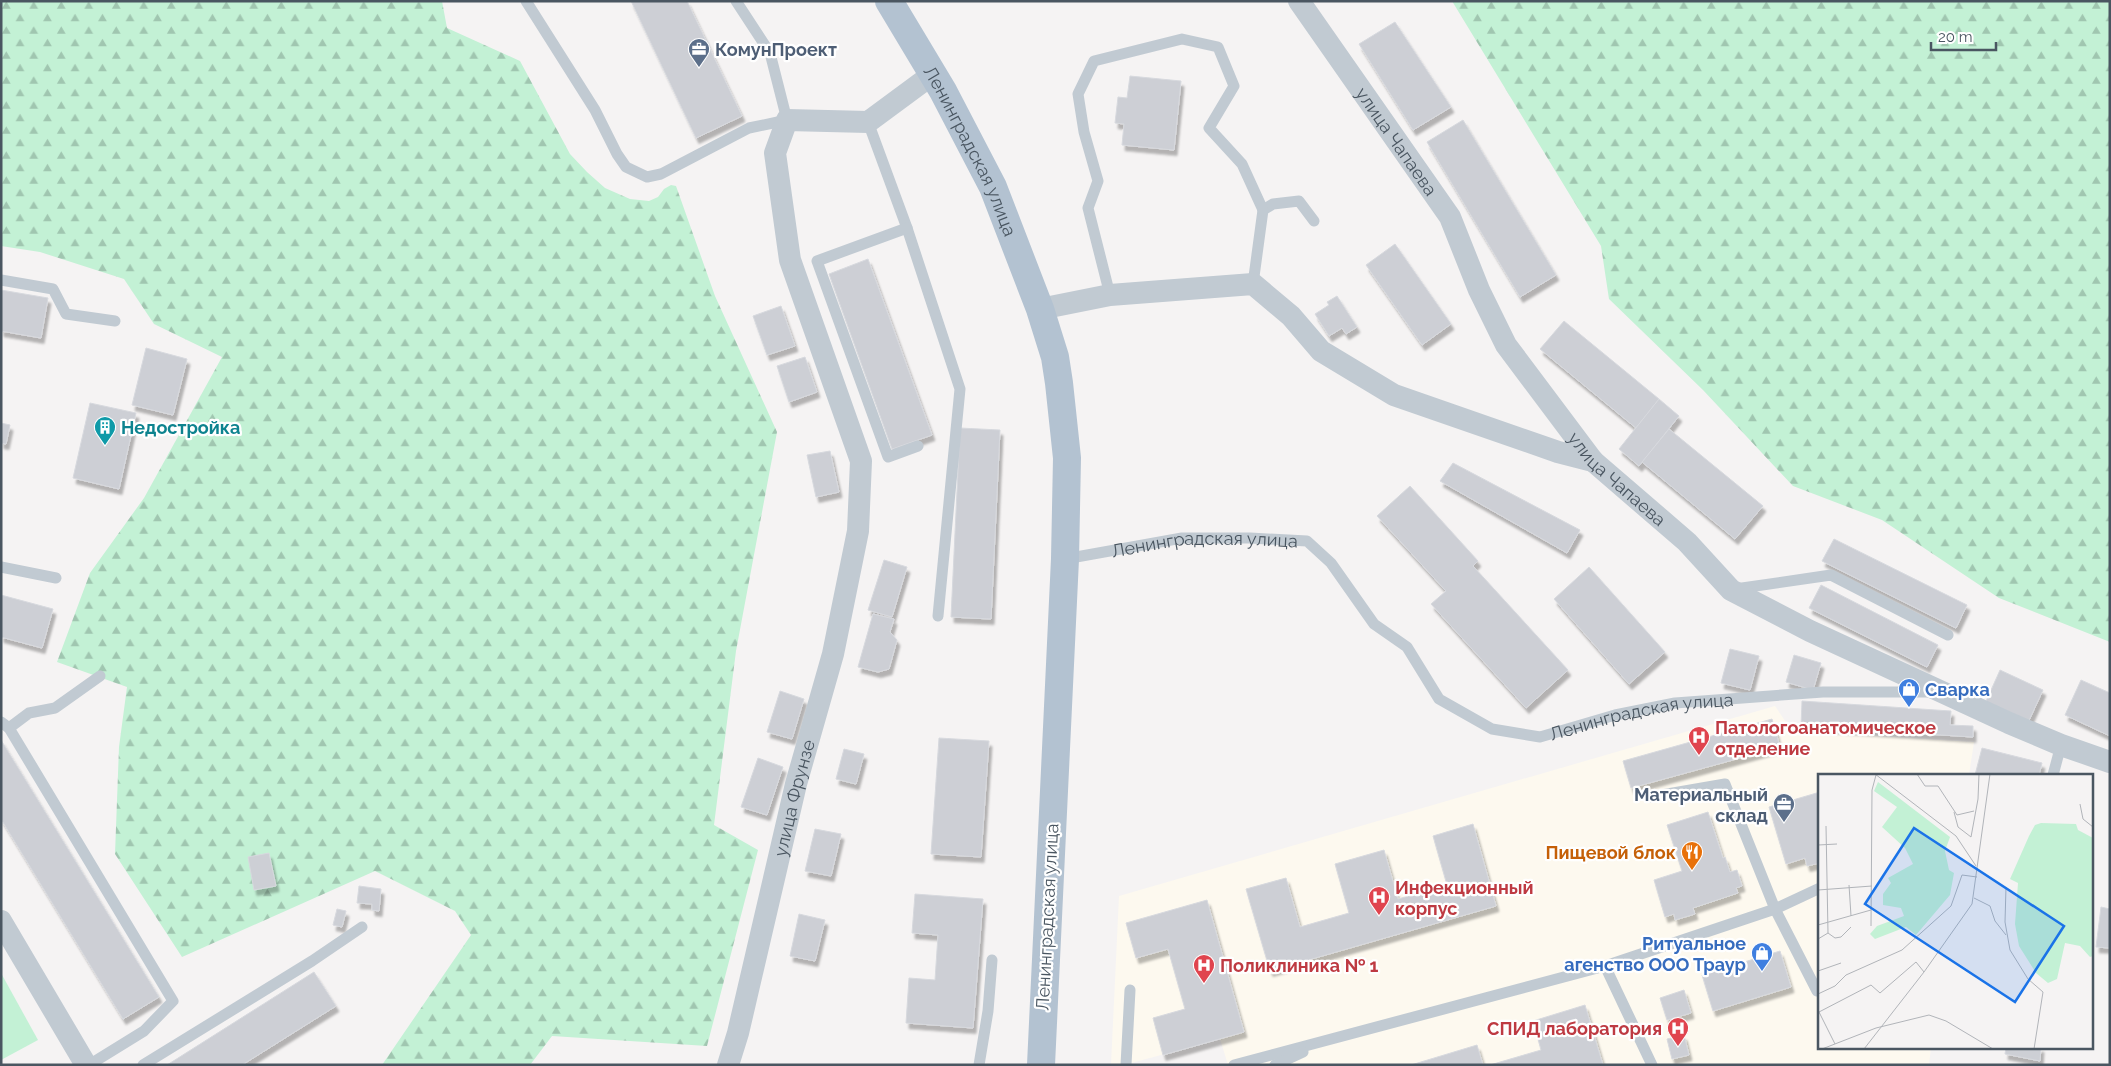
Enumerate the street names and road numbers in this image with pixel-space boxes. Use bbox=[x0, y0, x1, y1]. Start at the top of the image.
street label: Ленинградская улица bbox=[920, 62, 1021, 239]
street label: улица Чапаева bbox=[1352, 83, 1442, 199]
street label: улица Чапаева bbox=[1564, 428, 1670, 530]
street label: Ленинградская улица bbox=[1110, 527, 1298, 561]
street label: Ленинградская улица bbox=[1547, 688, 1734, 744]
street label: улица Фрунзе bbox=[769, 737, 819, 859]
street label: Ленинградская улица bbox=[1032, 823, 1062, 1011]

